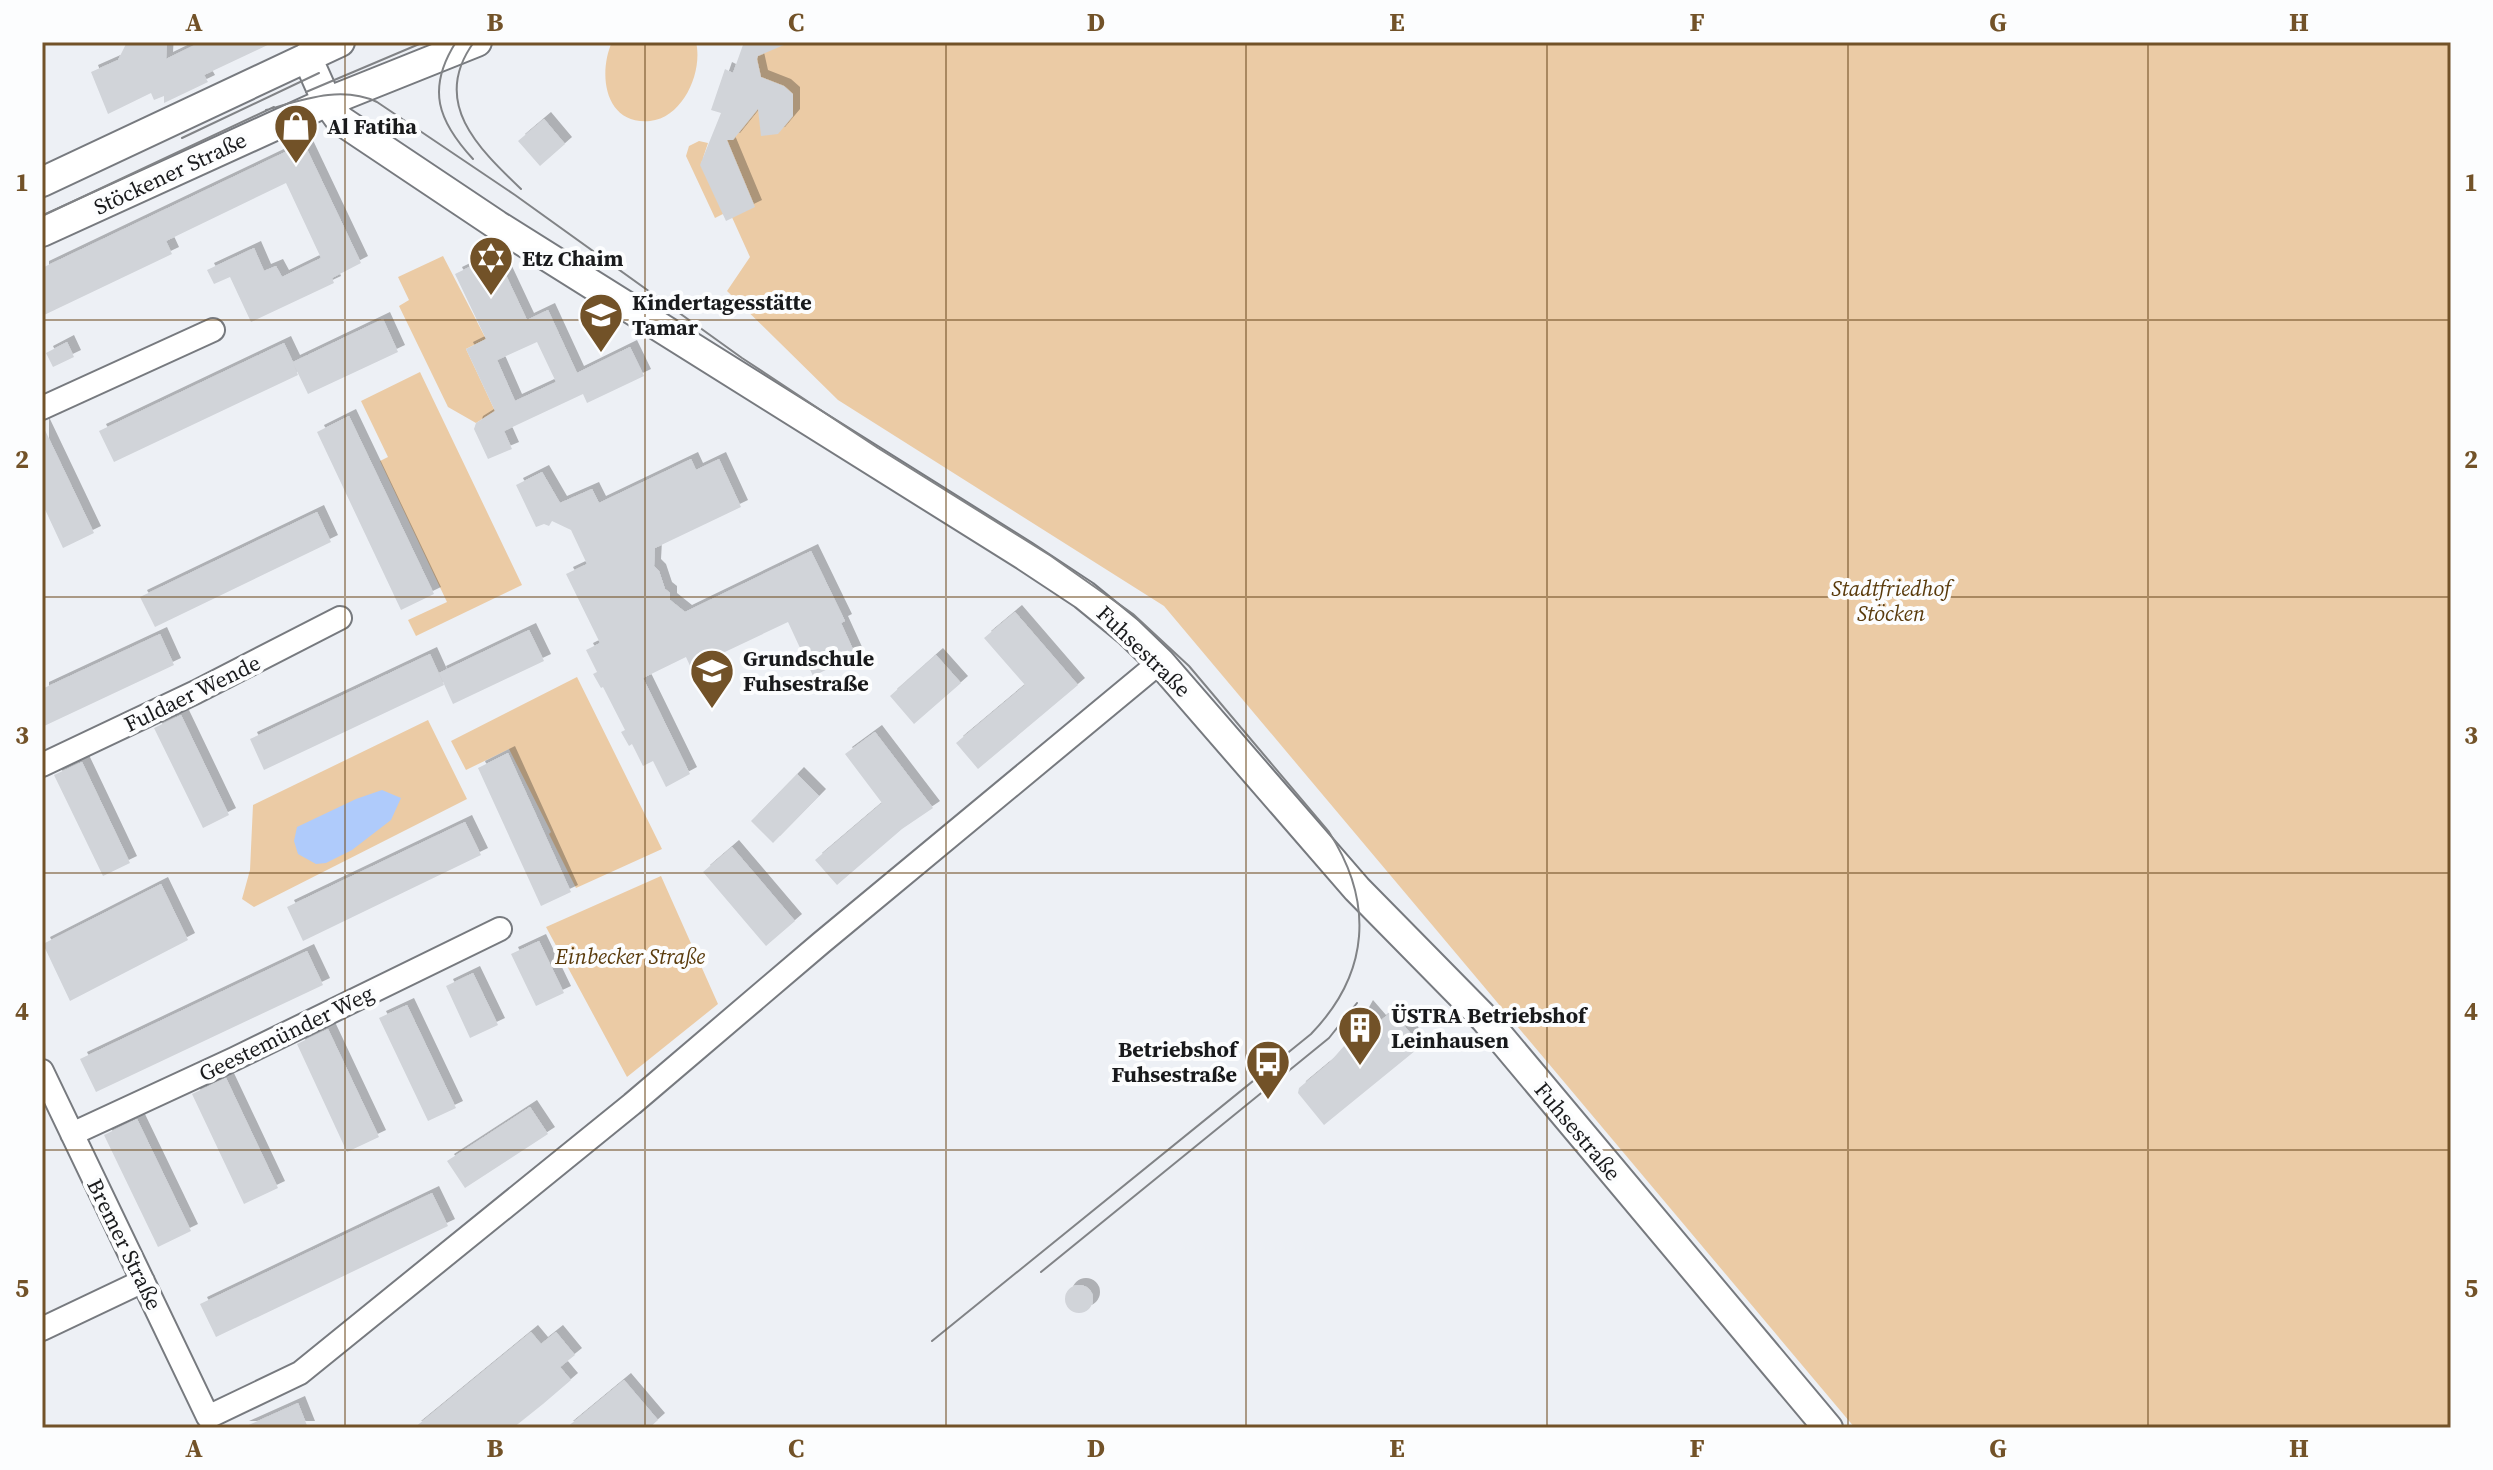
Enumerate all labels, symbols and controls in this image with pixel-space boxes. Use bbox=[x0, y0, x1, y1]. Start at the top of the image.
text: A bbox=[185, 4, 203, 40]
text: B bbox=[487, 4, 504, 40]
text: C bbox=[788, 4, 804, 40]
text: D bbox=[1087, 4, 1105, 40]
text: E bbox=[1389, 4, 1405, 40]
text: F bbox=[1689, 4, 1705, 40]
text: G bbox=[1989, 4, 2007, 40]
text: H bbox=[2289, 4, 2309, 40]
shop icon: Al Fatiha bbox=[272, 102, 320, 165]
place label: Al Fatiha bbox=[327, 111, 417, 141]
street label: Stöckener Straße bbox=[89, 124, 251, 222]
text: 1 bbox=[15, 164, 29, 200]
text: 1 bbox=[2464, 164, 2478, 200]
synagogue icon: Etz Chaim bbox=[467, 234, 515, 297]
place label: Etz Chaim bbox=[522, 243, 623, 273]
place label: Kindertagesstätte Tamar bbox=[632, 287, 812, 342]
school or university icon: Kindertagesstätte Tamar bbox=[577, 291, 625, 354]
text: 2 bbox=[15, 441, 29, 477]
text: 2 bbox=[2464, 441, 2478, 477]
park label: Stadtfriedhof Stöcken bbox=[1831, 573, 1955, 628]
street label: Fuhsestraße bbox=[1090, 598, 1198, 704]
place label: Grundschule Fuhsestraße bbox=[743, 643, 874, 698]
street label: Fuldaer Wende bbox=[119, 647, 265, 739]
school or university icon: Grundschule Fuhsestraße bbox=[688, 647, 736, 710]
text: 3 bbox=[15, 717, 29, 753]
text: 3 bbox=[2464, 717, 2478, 753]
park label: Einbecker Straße bbox=[554, 941, 705, 971]
street label: Geestemünder Weg bbox=[194, 978, 378, 1088]
text: 4 bbox=[15, 993, 29, 1029]
text: 4 bbox=[2464, 993, 2478, 1029]
place label: ÜSTRA Betriebshof Leinhausen bbox=[1391, 1000, 1589, 1055]
building icon: ÜSTRA Betriebshof Leinhausen bbox=[1336, 1004, 1384, 1067]
place label: Betriebshof Fuhsestraße bbox=[1111, 1034, 1240, 1089]
bus stop icon: Betriebshof Fuhsestraße bbox=[1244, 1038, 1292, 1101]
street label: Fuhsestraße bbox=[1528, 1075, 1628, 1187]
street label: Bremer Straße bbox=[80, 1173, 170, 1315]
text: 5 bbox=[15, 1270, 29, 1306]
text: 5 bbox=[2464, 1270, 2478, 1306]
text: A bbox=[185, 1430, 203, 1466]
text: B bbox=[487, 1430, 504, 1466]
text: C bbox=[788, 1430, 804, 1466]
text: D bbox=[1087, 1430, 1105, 1466]
text: E bbox=[1389, 1430, 1405, 1466]
text: F bbox=[1689, 1430, 1705, 1466]
text: G bbox=[1989, 1430, 2007, 1466]
text: H bbox=[2289, 1430, 2309, 1466]

